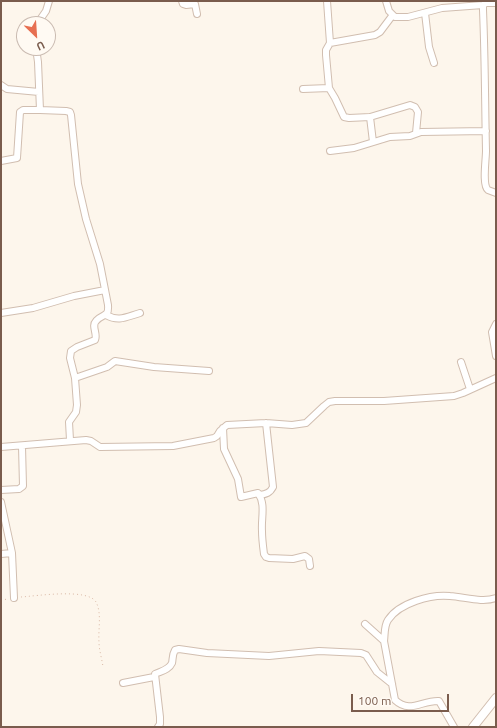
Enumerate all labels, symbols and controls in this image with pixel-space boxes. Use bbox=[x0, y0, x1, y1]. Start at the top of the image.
north arrow bbox=[16, 16, 56, 56]
text: U bbox=[35, 39, 47, 53]
scale bar bbox=[353, 686, 451, 712]
text: 100 m bbox=[358, 694, 391, 707]

